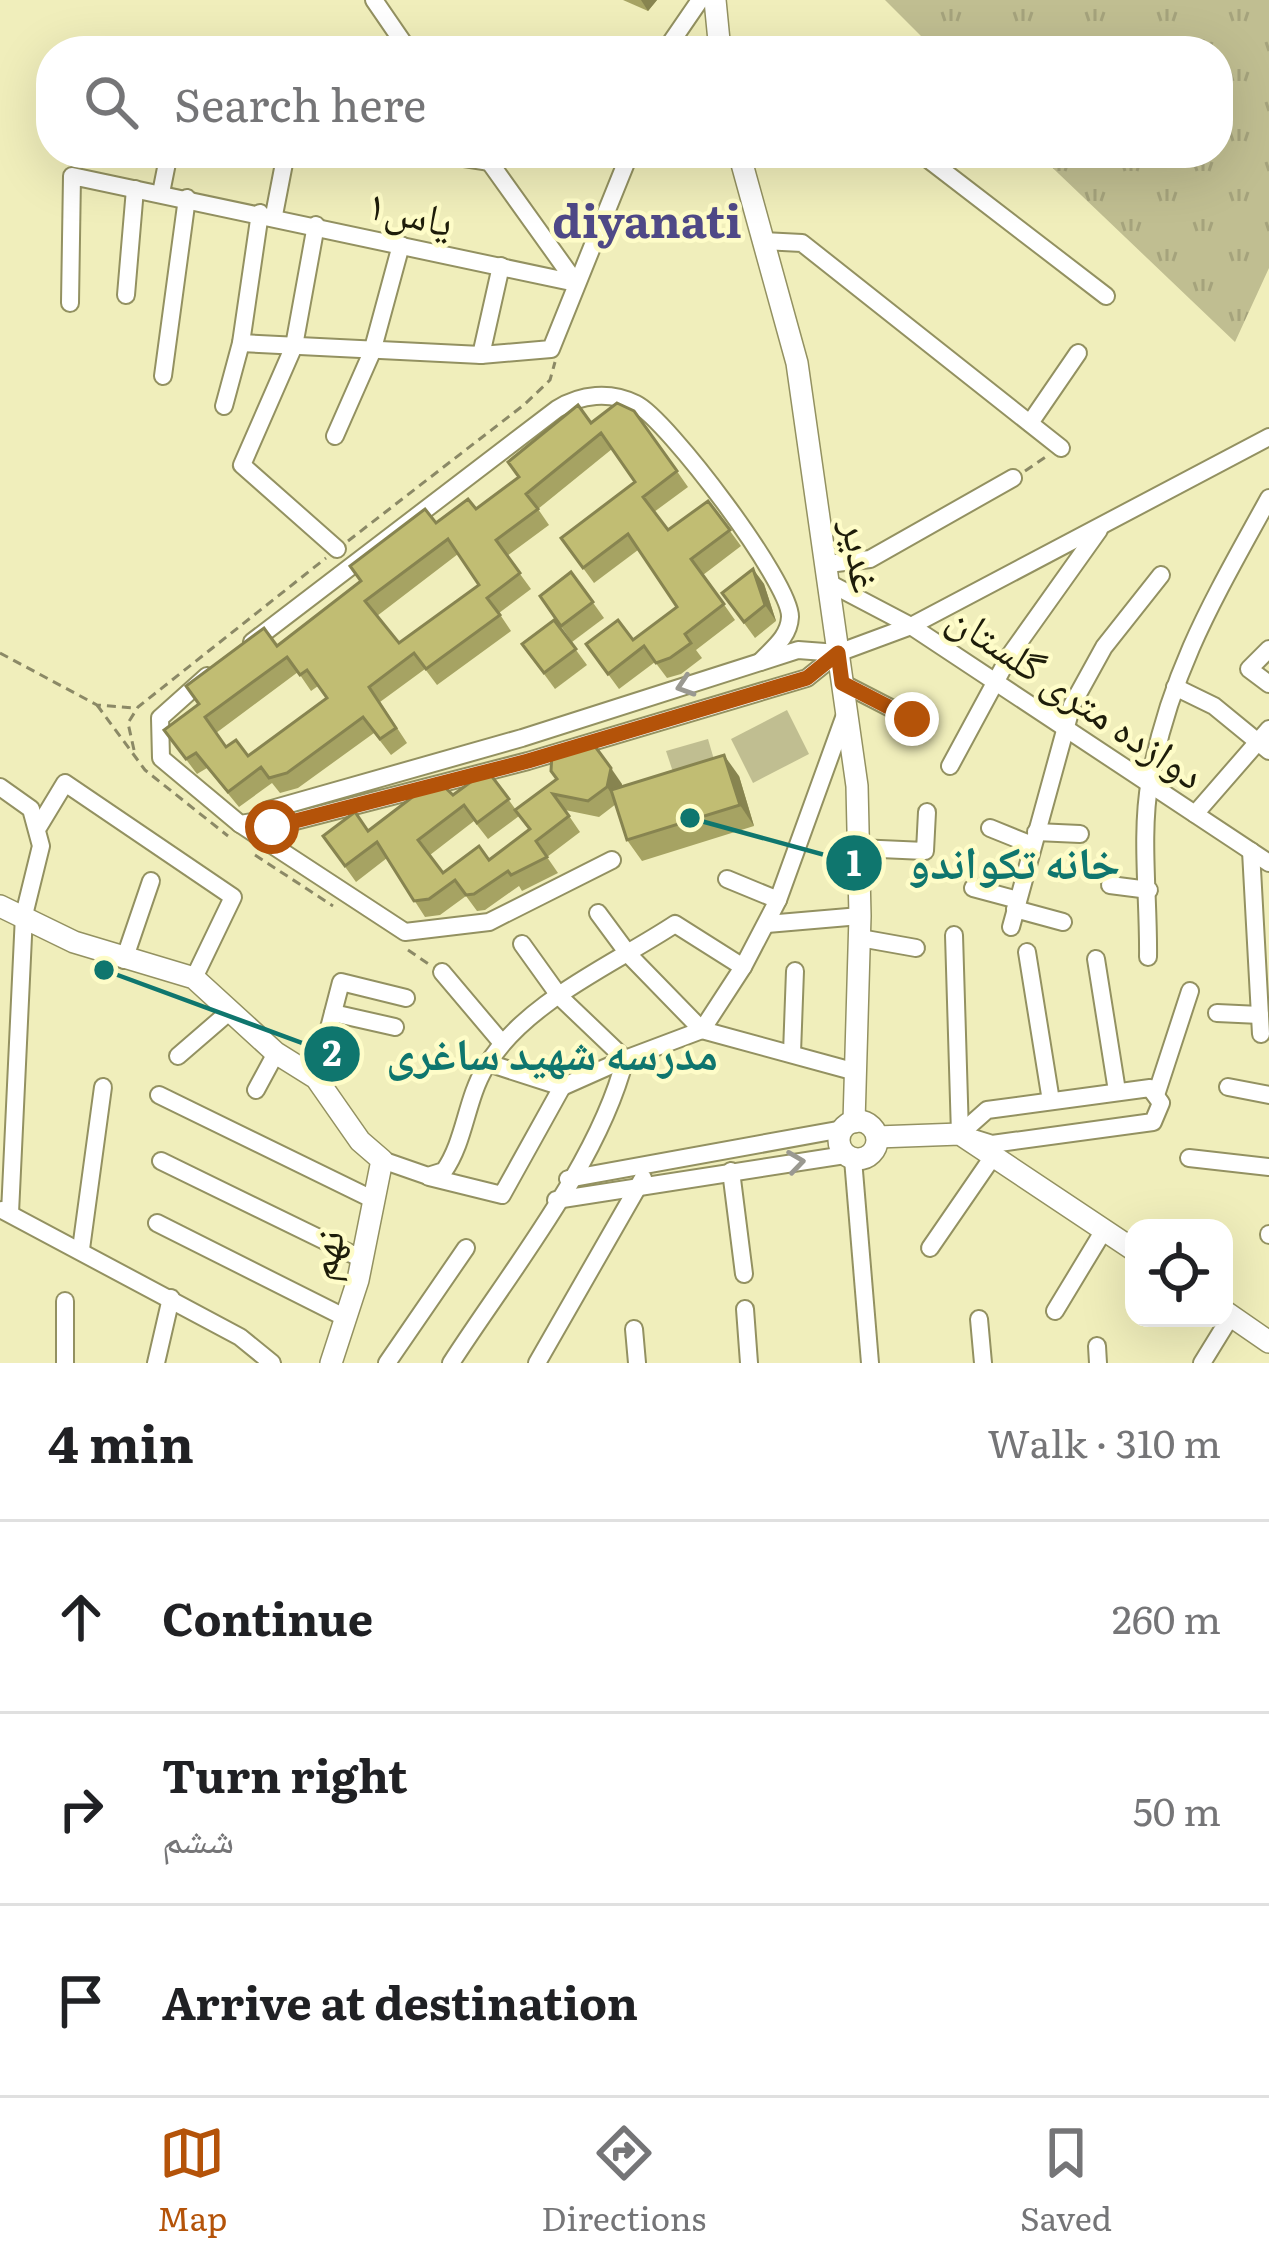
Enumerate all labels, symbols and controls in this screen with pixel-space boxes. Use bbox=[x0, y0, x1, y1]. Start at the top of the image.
search box bbox=[36, 36, 1233, 168]
icon: search bbox=[78, 69, 144, 135]
text: Search here bbox=[174, 69, 426, 136]
street label: یاس۱ bbox=[362, 170, 460, 250]
district label: diyanati bbox=[552, 185, 742, 252]
street label: غدیر bbox=[829, 515, 901, 596]
street label: دوازده متری گلستان bbox=[937, 584, 1219, 802]
one-way arrow bbox=[675, 672, 696, 697]
route end bbox=[885, 692, 939, 746]
route start bbox=[245, 800, 299, 854]
callout: خانه تکواندو bbox=[824, 823, 1144, 904]
text: خانه تکواندو bbox=[908, 826, 1120, 893]
text: 1 bbox=[847, 834, 862, 887]
callout: مدرسه شهید ساغری bbox=[302, 1013, 742, 1094]
text: مدرسه شهید ساغری bbox=[386, 1017, 718, 1084]
text: 2 bbox=[322, 1024, 342, 1077]
one-way arrow bbox=[786, 1150, 806, 1176]
map controls bbox=[1125, 1219, 1233, 1327]
button: locate bbox=[1125, 1219, 1233, 1327]
street label: نهم bbox=[286, 1223, 358, 1285]
text: 4 min bbox=[48, 1403, 194, 1479]
text: Walk · 310 m bbox=[987, 1412, 1221, 1470]
text: Continue bbox=[162, 1583, 373, 1650]
icon: ahead bbox=[48, 1584, 114, 1650]
text: 260 m bbox=[1112, 1588, 1221, 1646]
text: Turn right bbox=[162, 1740, 408, 1807]
icon: right bbox=[48, 1776, 114, 1842]
text: 50 m bbox=[1133, 1780, 1221, 1838]
text: ششم bbox=[162, 1807, 234, 1865]
text: Arrive at destination bbox=[162, 1967, 638, 2034]
icon: arrive bbox=[48, 1968, 114, 2034]
tab: Map bbox=[157, 2120, 227, 2241]
tab: Directions bbox=[541, 2120, 706, 2241]
tab: Saved bbox=[1020, 2120, 1112, 2241]

